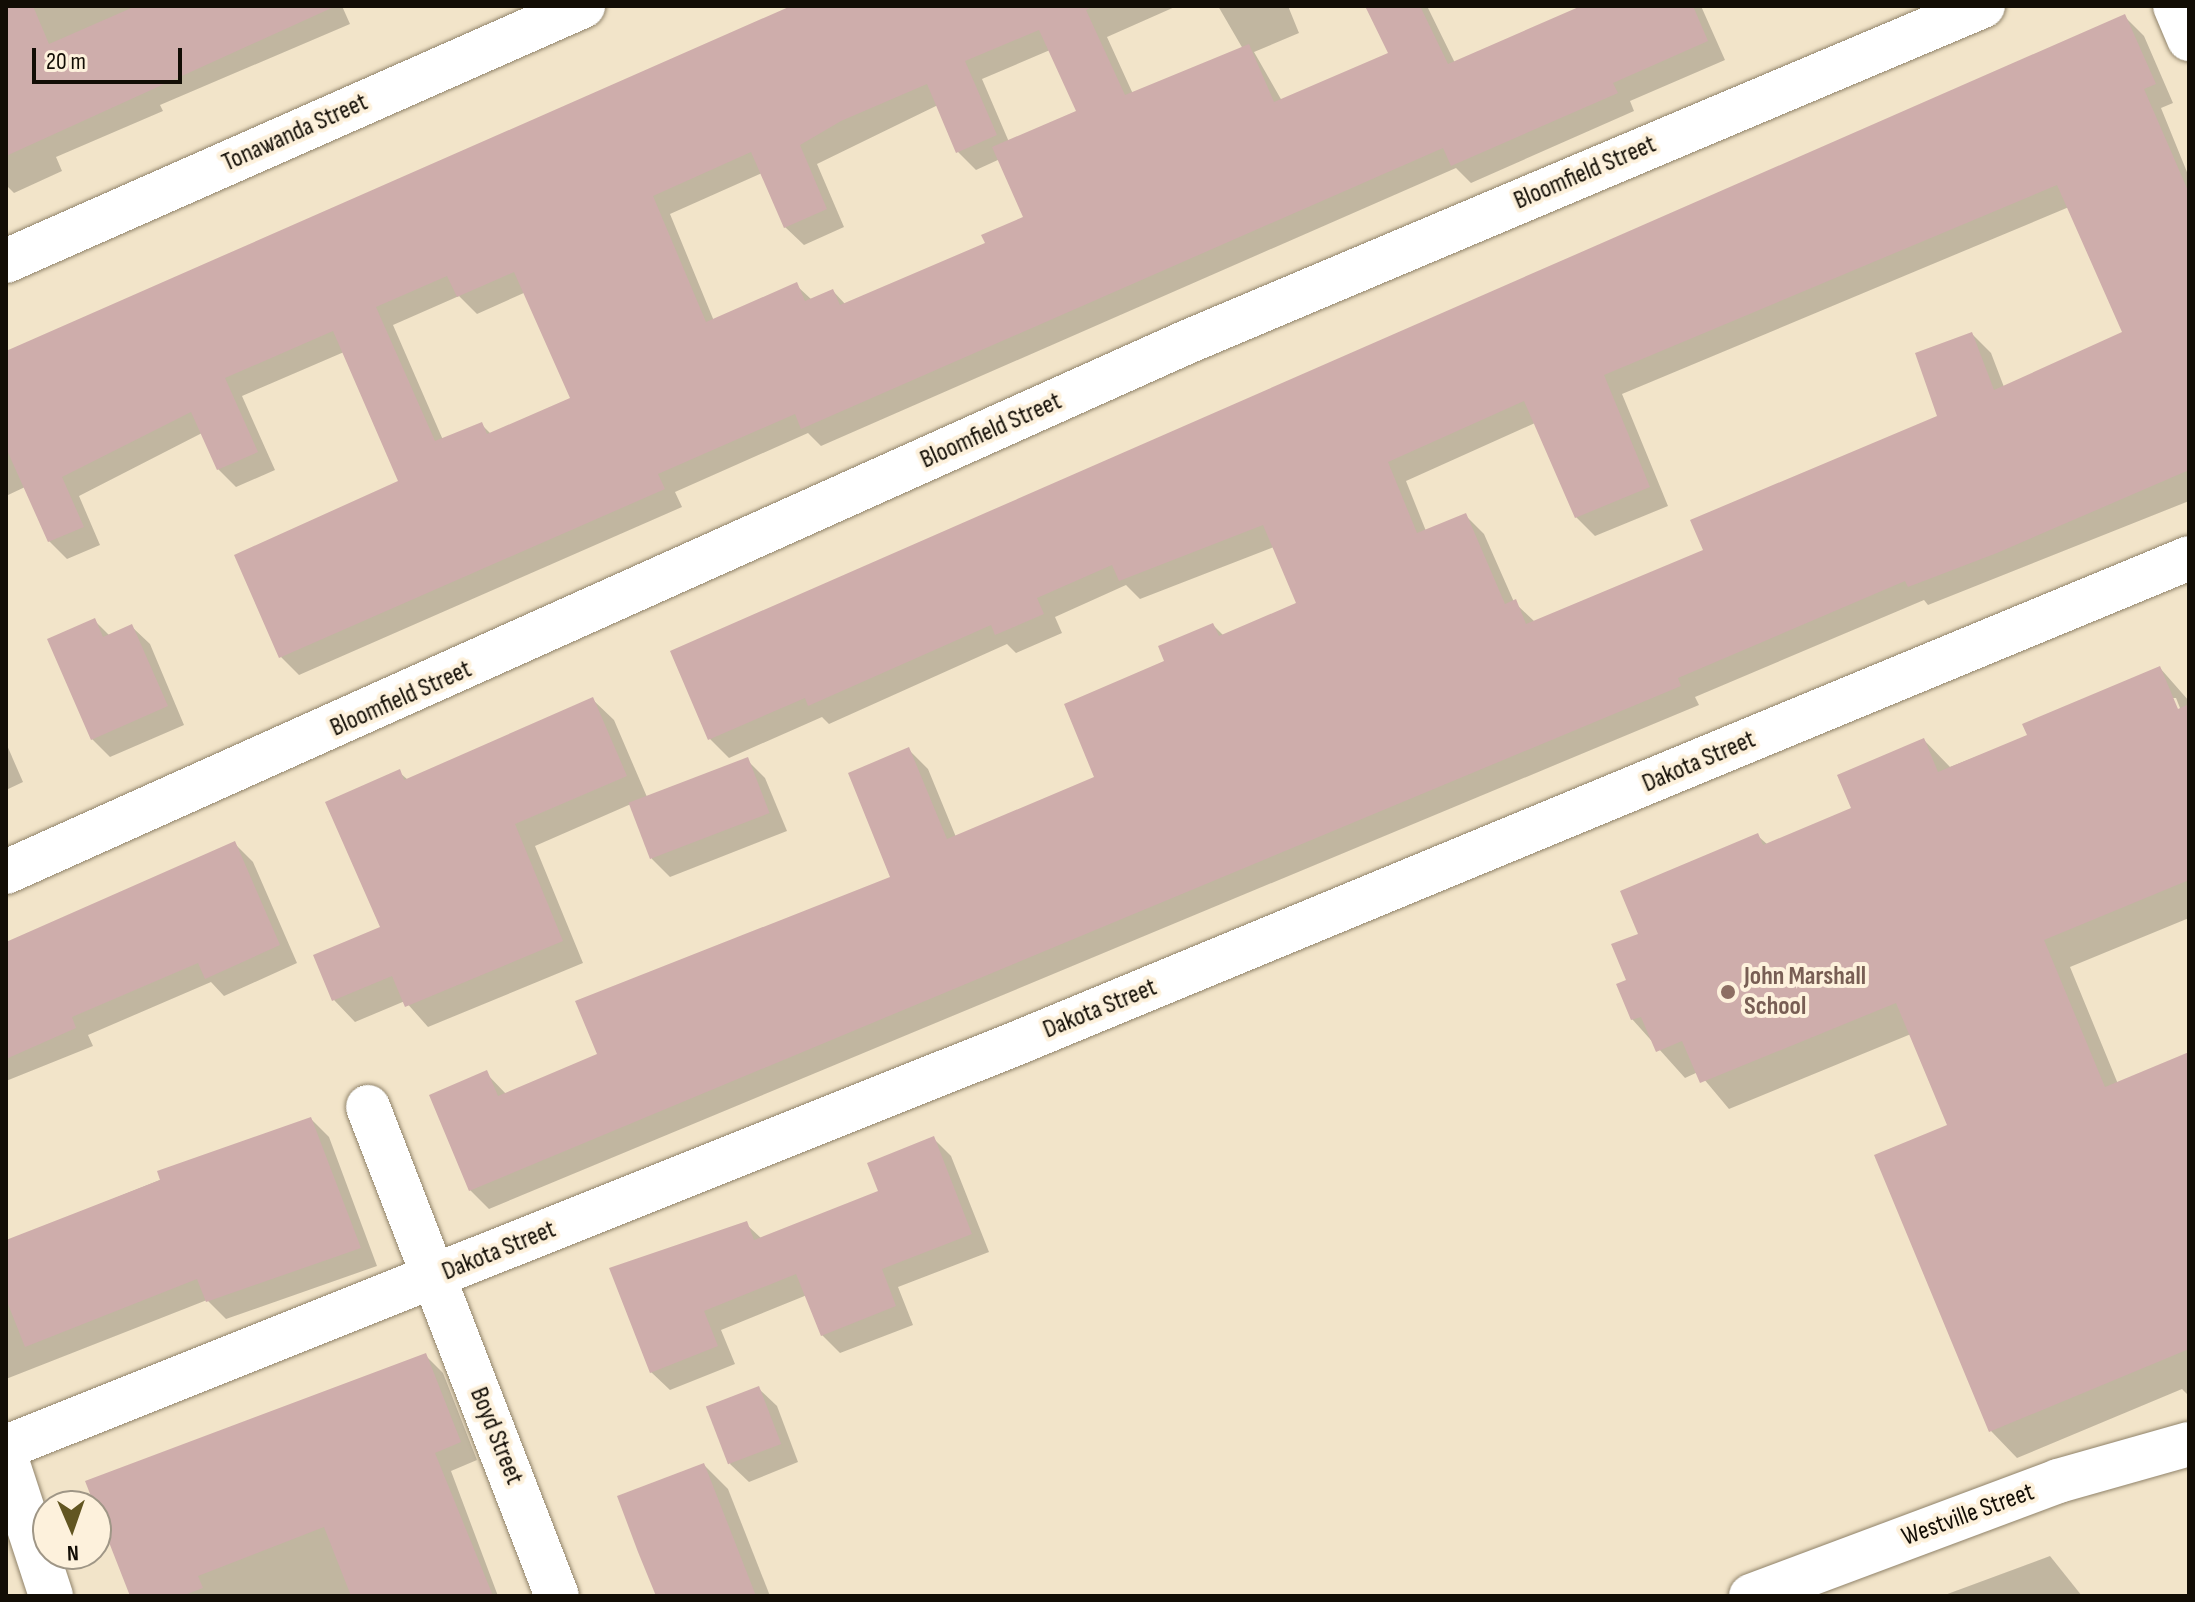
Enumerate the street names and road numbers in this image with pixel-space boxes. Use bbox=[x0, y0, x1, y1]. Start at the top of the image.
street label: Tonawanda Street bbox=[217, 87, 373, 179]
street label: Bloomfield Street bbox=[1509, 129, 1661, 217]
street label: Bloomfield Street bbox=[916, 386, 1066, 476]
street label: Bloomfield Street bbox=[326, 654, 476, 744]
street label: Dakota Street bbox=[1638, 724, 1760, 800]
street label: Dakota Street bbox=[1039, 972, 1161, 1046]
street label: Dakota Street bbox=[438, 1214, 560, 1288]
street label: Boyd Street bbox=[462, 1383, 530, 1489]
street label: Westville Street bbox=[1898, 1477, 2038, 1553]

